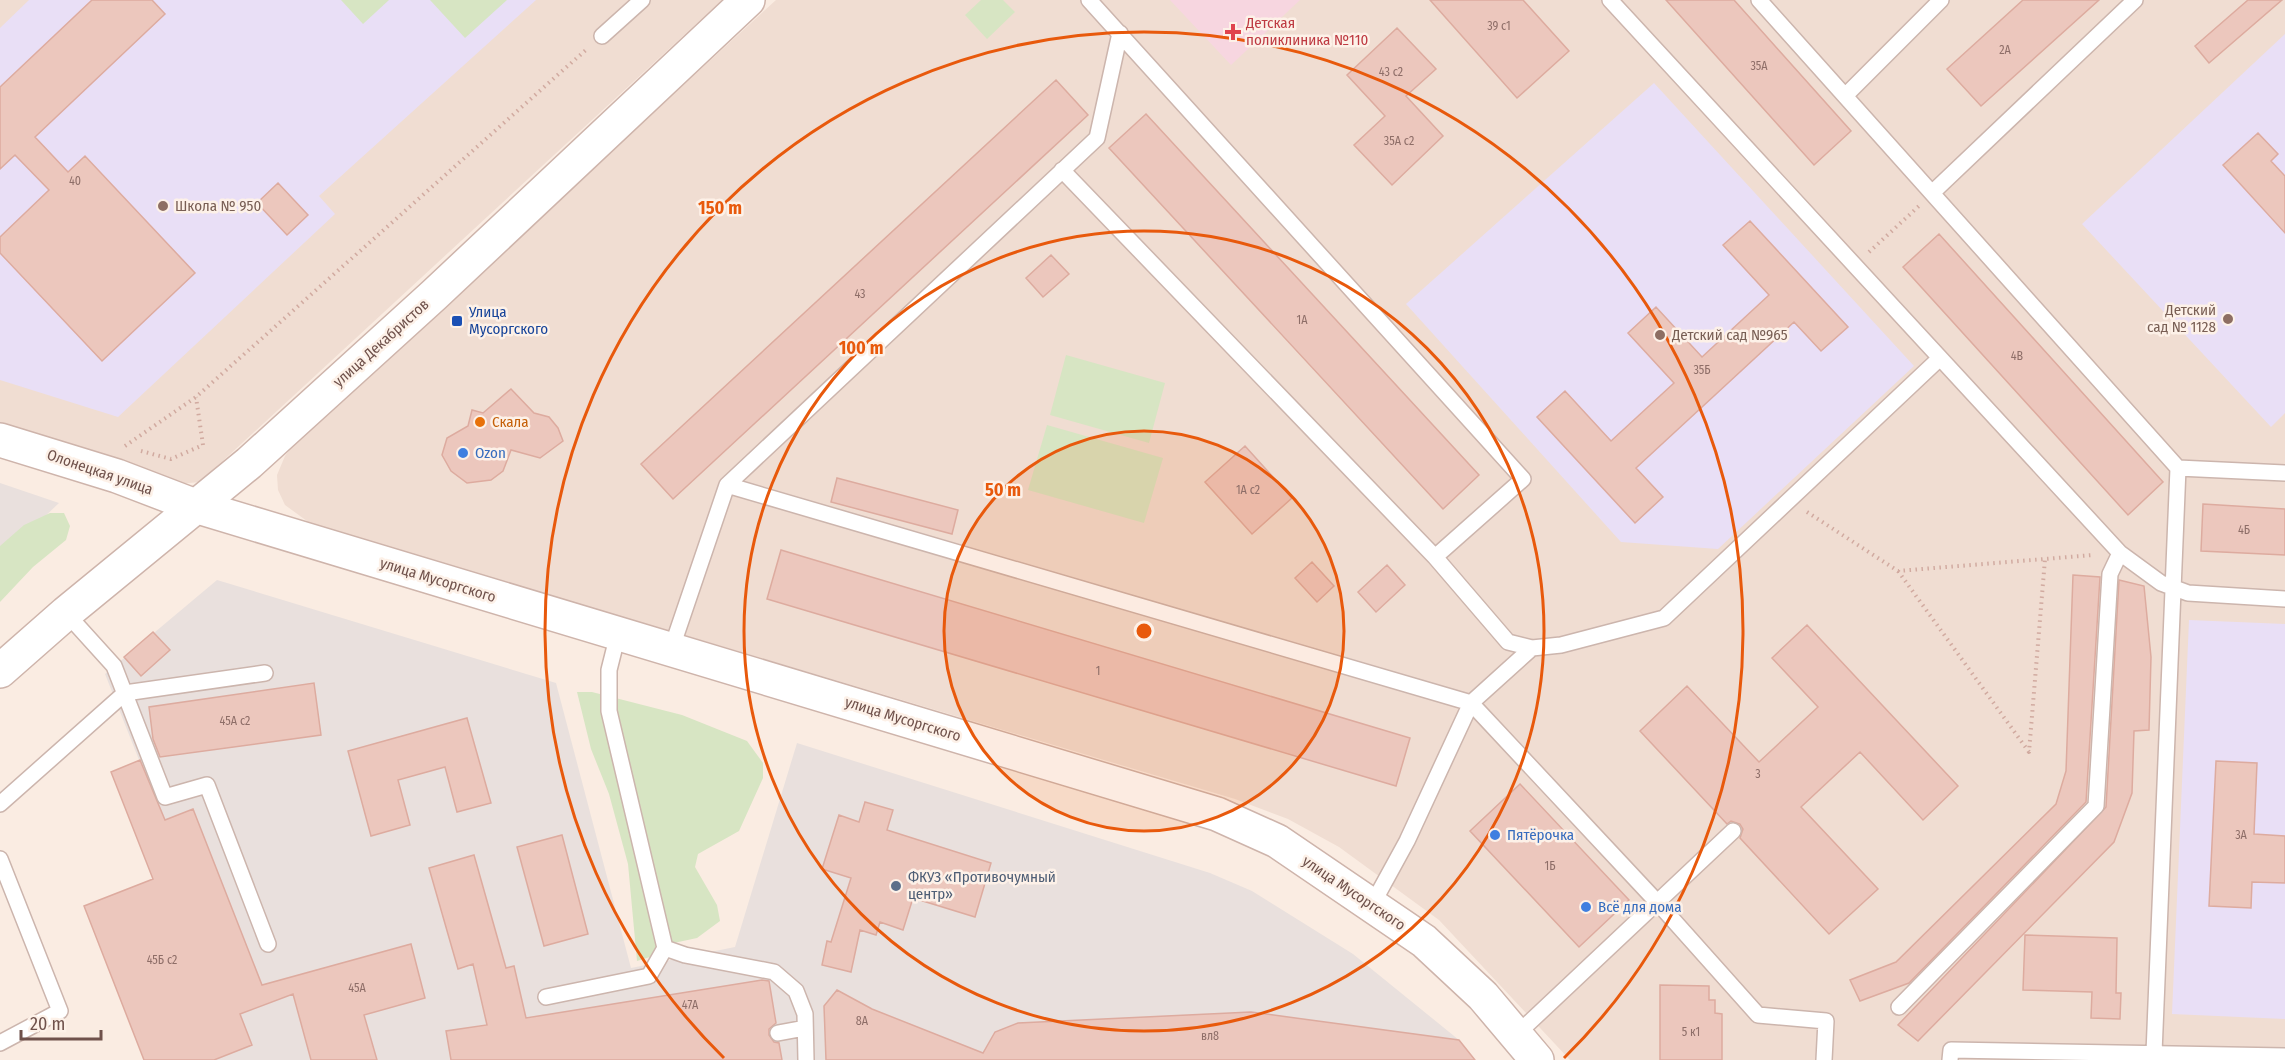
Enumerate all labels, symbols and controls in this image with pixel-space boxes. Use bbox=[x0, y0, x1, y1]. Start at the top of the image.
place label: Детская поликлиника №110 bbox=[1245, 14, 1368, 49]
house number: 39 с1 bbox=[1487, 19, 1511, 33]
marker: Детская поликлиника №110 bbox=[1224, 23, 1242, 41]
house number: 2А bbox=[1999, 43, 2011, 57]
house number: 35А bbox=[1750, 59, 1768, 73]
house number: 43 с2 bbox=[1379, 65, 1403, 79]
house number: 35А с2 bbox=[1384, 134, 1414, 148]
house number: 40 bbox=[69, 174, 81, 188]
place label: Школа № 950 bbox=[175, 197, 261, 215]
text: 150 m bbox=[698, 197, 742, 219]
marker: Школа № 950 bbox=[156, 199, 170, 213]
house number: 43 bbox=[854, 287, 866, 301]
street label: улица Декабристов bbox=[329, 295, 433, 391]
place label: Детский сад № 1128 bbox=[2147, 301, 2216, 336]
place label: Улица Мусоргского bbox=[468, 303, 548, 338]
marker: Детский сад № 1128 bbox=[2221, 312, 2235, 326]
house number: 1А bbox=[1297, 313, 1308, 327]
marker: Улица Мусоргского bbox=[450, 314, 464, 328]
place label: Детский сад №965 bbox=[1671, 326, 1788, 344]
marker: Детский сад №965 bbox=[1653, 328, 1667, 342]
text: 100 m bbox=[839, 337, 883, 359]
house number: 4В bbox=[2011, 349, 2024, 363]
house number: 35Б bbox=[1693, 363, 1711, 377]
place label: Скала bbox=[492, 413, 529, 431]
marker: Скала bbox=[473, 415, 487, 429]
place label: Ozon bbox=[475, 444, 506, 462]
street label: Олонецкая улица bbox=[45, 445, 155, 499]
marker: Ozon bbox=[456, 446, 470, 460]
text: 50 m bbox=[985, 479, 1021, 501]
house number: 1А с2 bbox=[1236, 483, 1260, 497]
house number: 4Б bbox=[2238, 523, 2250, 537]
street label: улица Мусоргского bbox=[378, 554, 498, 606]
centre of rings bbox=[1134, 621, 1154, 641]
house number: 1 bbox=[1096, 664, 1100, 678]
street label: улица Мусоргского bbox=[843, 693, 963, 745]
house number: 45А с2 bbox=[220, 714, 250, 728]
house number: 3 bbox=[1755, 767, 1761, 781]
place label: Пятёрочка bbox=[1507, 826, 1574, 844]
marker: Пятёрочка bbox=[1488, 828, 1502, 842]
house number: 3А bbox=[2235, 828, 2248, 842]
street label: улица Мусоргского bbox=[1299, 852, 1409, 934]
house number: 1Б bbox=[1545, 859, 1555, 873]
place label: ФКУЗ «Противочумный центр» bbox=[908, 868, 1056, 903]
marker: ФКУЗ «Противочумный центр» bbox=[889, 879, 903, 893]
place label: Всё для дома bbox=[1598, 898, 1682, 916]
marker: Всё для дома bbox=[1579, 900, 1593, 914]
house number: 45Б с2 bbox=[147, 953, 177, 967]
house number: 45А bbox=[348, 981, 366, 995]
house number: 47А bbox=[682, 998, 699, 1012]
scale bar bbox=[21, 1003, 100, 1041]
text: 20 m bbox=[30, 1013, 65, 1035]
house number: 8А bbox=[856, 1014, 869, 1028]
house number: 5 к1 bbox=[1682, 1025, 1700, 1039]
house number: вл8 bbox=[1201, 1029, 1219, 1043]

